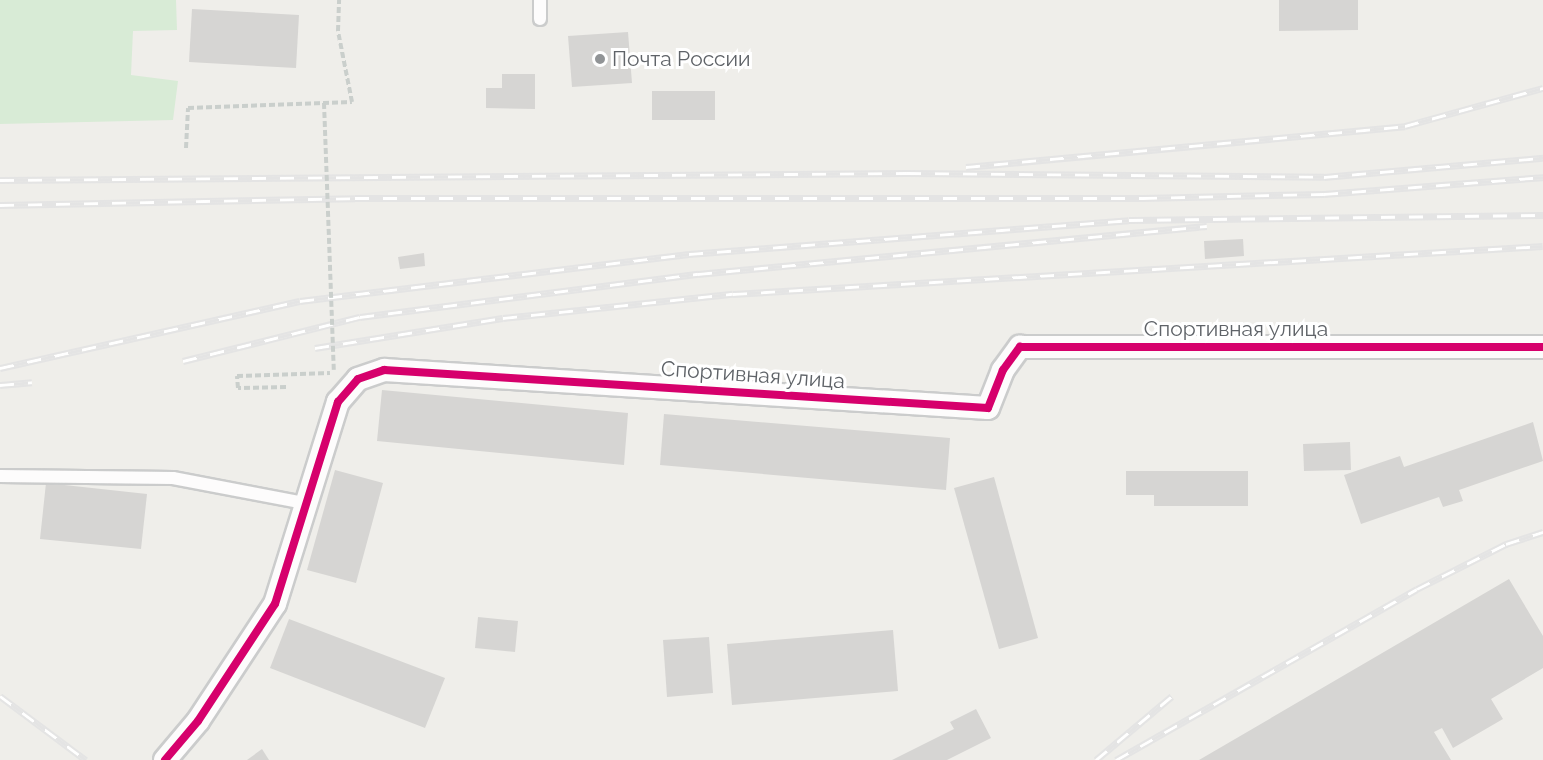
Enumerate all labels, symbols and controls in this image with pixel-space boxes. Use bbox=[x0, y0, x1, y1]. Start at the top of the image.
place label: Почта России bbox=[612, 46, 751, 72]
marker: Почта России bbox=[593, 52, 607, 66]
street label: Спортивная улица bbox=[1144, 316, 1328, 342]
street label: Спортивная улица bbox=[660, 356, 846, 394]

